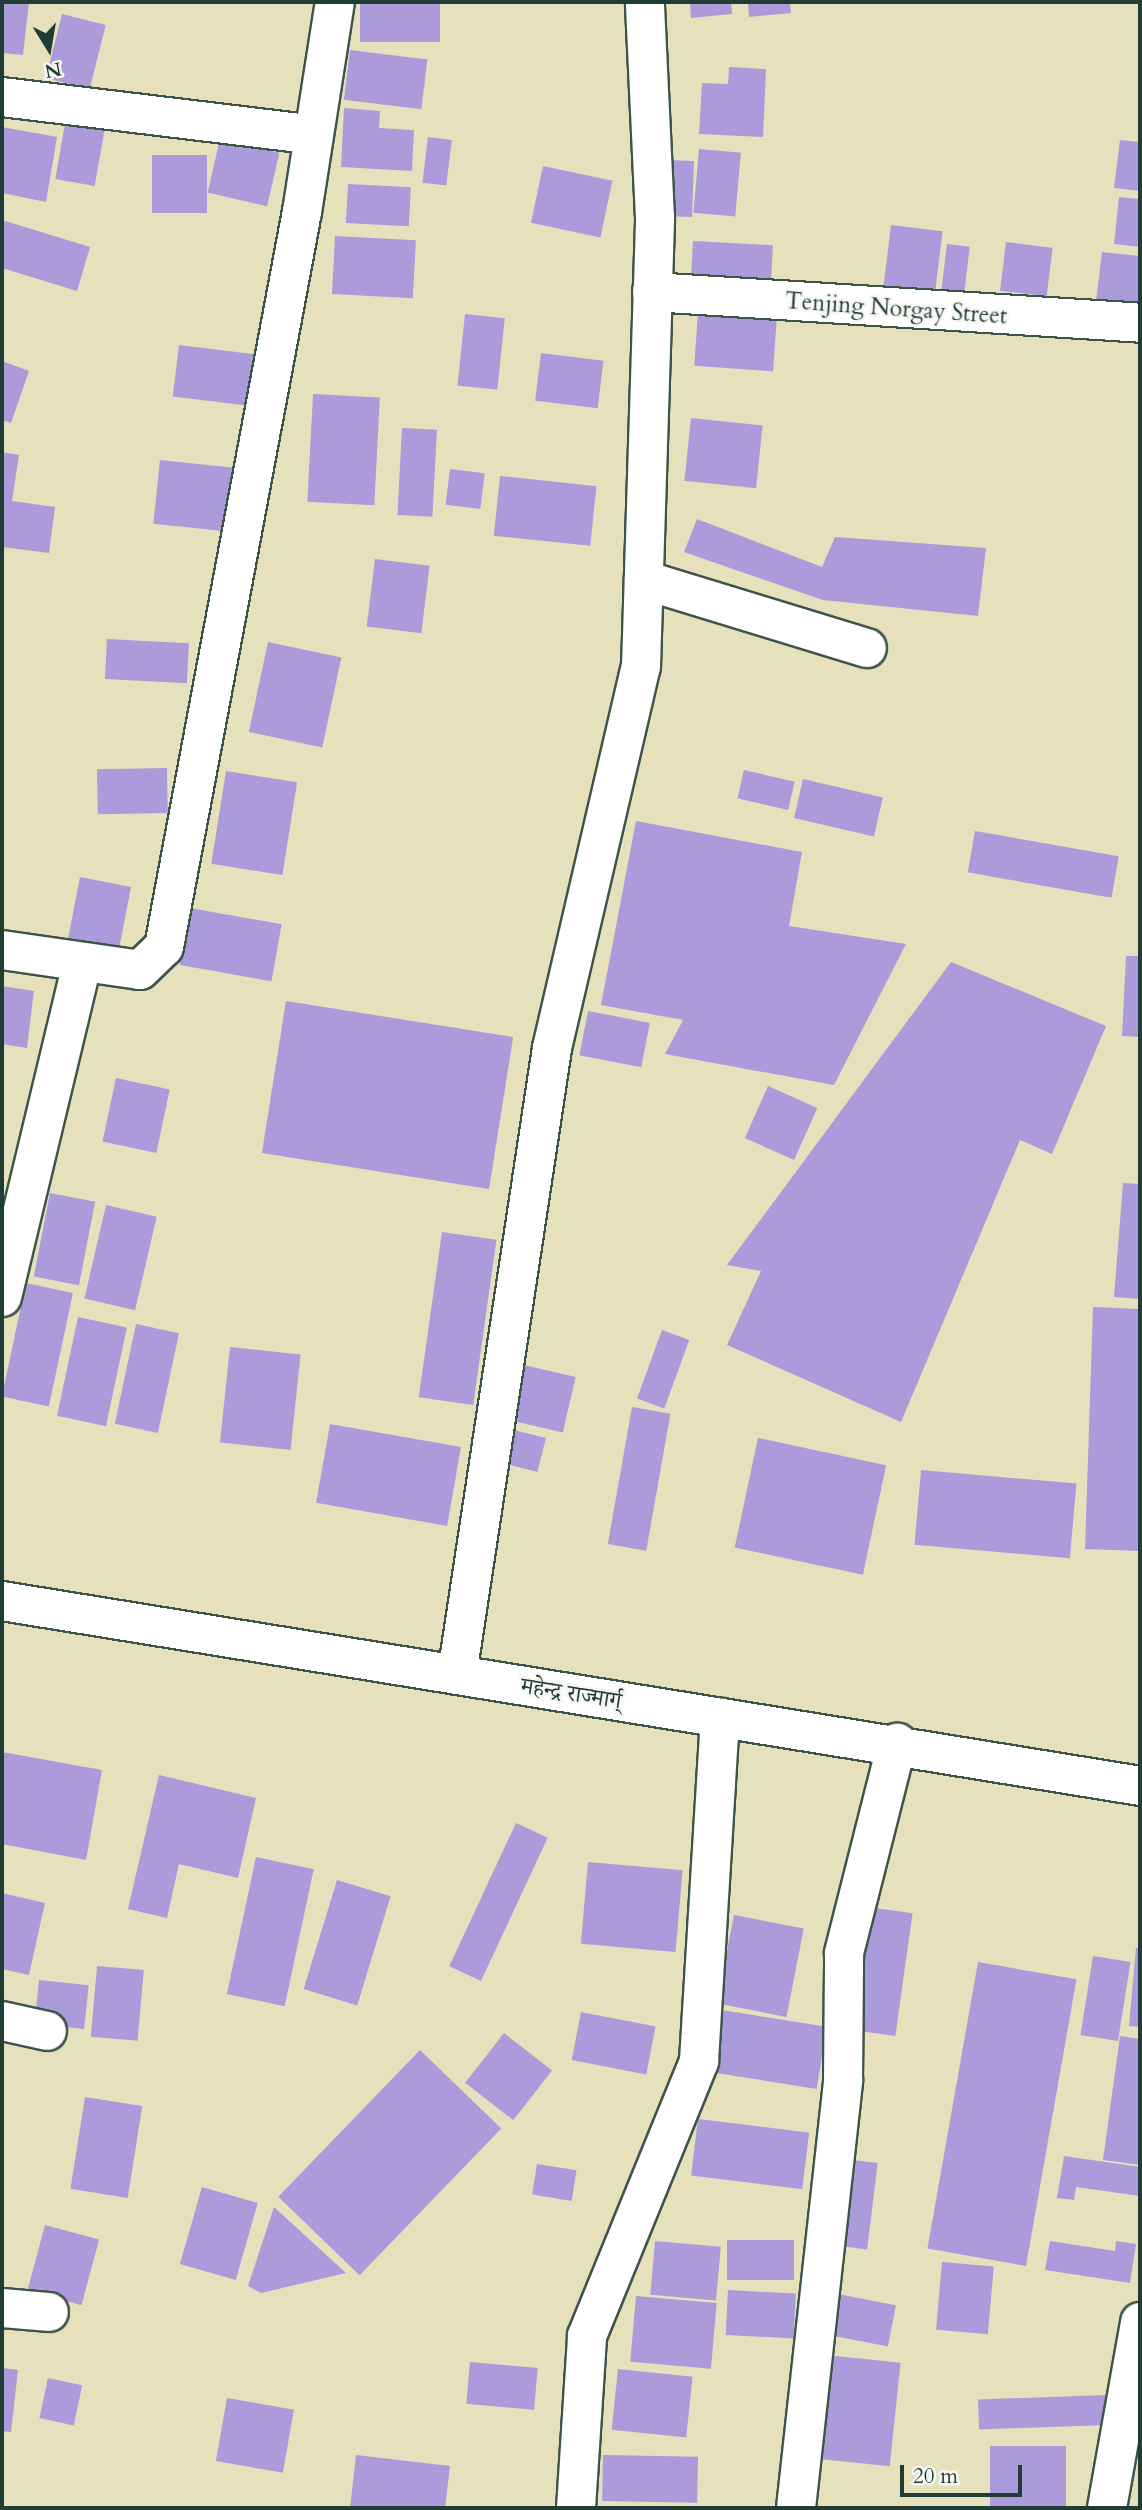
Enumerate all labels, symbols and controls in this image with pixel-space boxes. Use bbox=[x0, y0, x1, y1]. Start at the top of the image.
north arrow bbox=[14, 14, 84, 84]
text: N bbox=[42, 55, 64, 84]
street label: Tenjing Norgay Street bbox=[784, 287, 1008, 331]
street label: महेन्द्र राज्मार्ग् bbox=[519, 1672, 623, 1716]
scale bar bbox=[904, 2450, 1026, 2494]
text: 20 m bbox=[913, 2462, 958, 2491]

